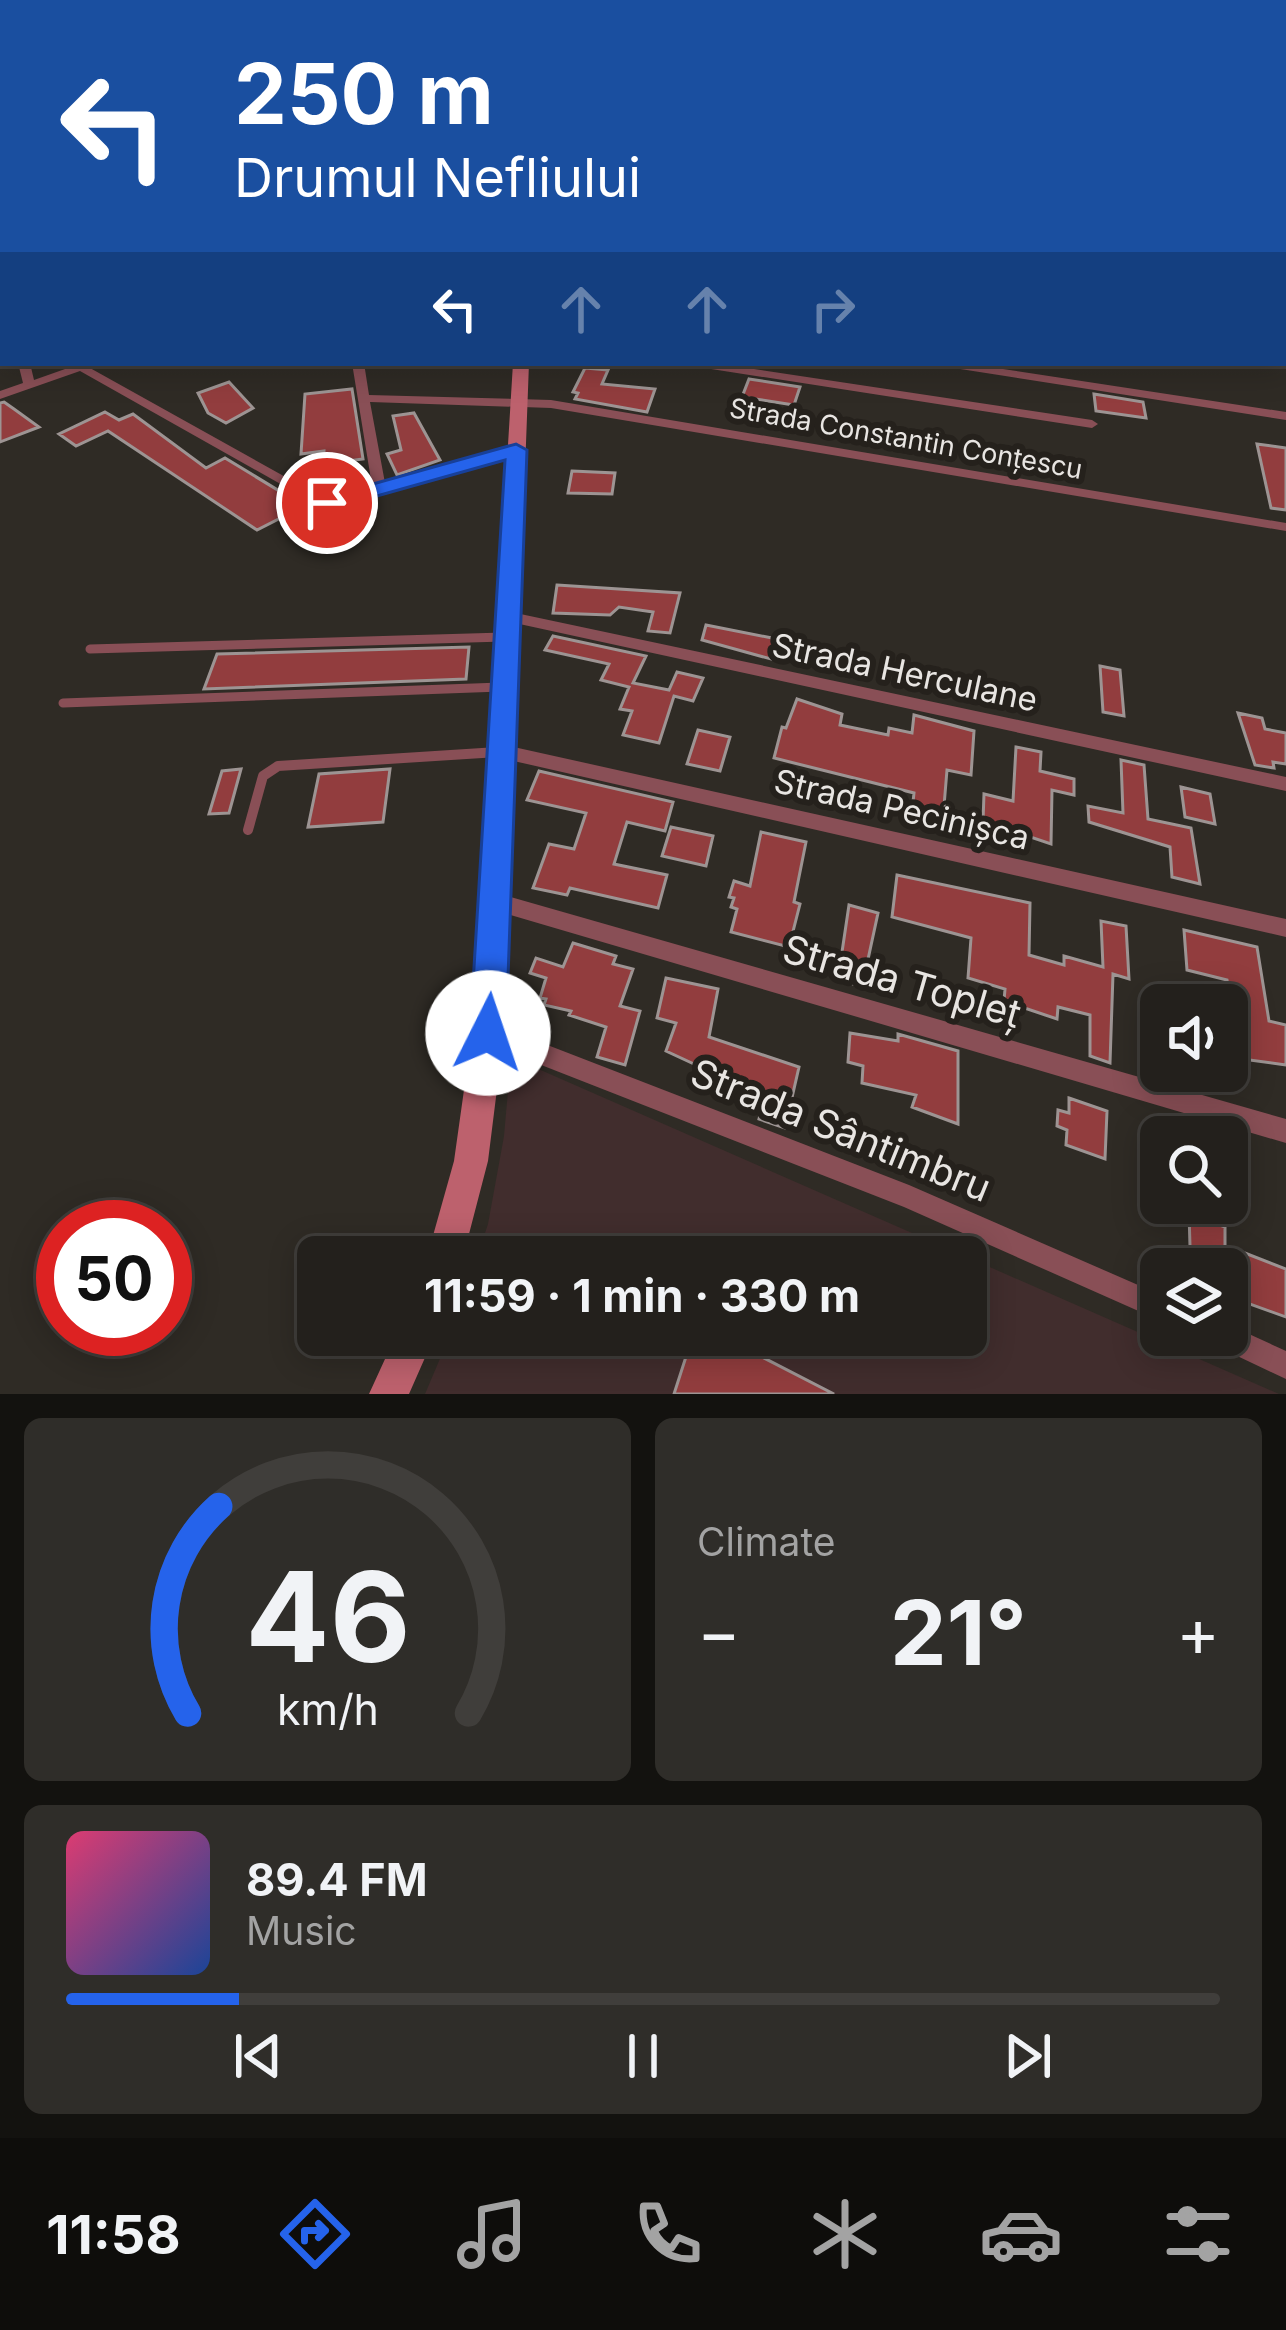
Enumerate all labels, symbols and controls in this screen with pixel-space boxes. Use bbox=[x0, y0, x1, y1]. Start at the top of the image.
text: 250 m bbox=[234, 43, 494, 144]
icon: left bbox=[36, 48, 192, 204]
text: Drumul Nefliului bbox=[234, 145, 641, 210]
icon: left bbox=[422, 276, 488, 342]
icon: ahead bbox=[548, 276, 614, 342]
icon: ahead bbox=[674, 276, 740, 342]
icon: right bbox=[800, 276, 866, 342]
street label: Strada Constantin Conțescu bbox=[727, 391, 1085, 486]
pin bbox=[276, 452, 378, 554]
icon: arrive bbox=[294, 470, 360, 536]
street label: Strada Herculane bbox=[769, 624, 1041, 720]
street label: Strada Pecinișca bbox=[771, 760, 1033, 858]
street label: Strada Topleț bbox=[777, 924, 1027, 1038]
position arrow bbox=[425, 970, 551, 1096]
map controls bbox=[1140, 984, 1248, 1356]
button: sound bbox=[1140, 984, 1248, 1092]
street label: Strada Sântimbru bbox=[684, 1048, 998, 1211]
button: search bbox=[1140, 1116, 1248, 1224]
speed limit sign: 50 bbox=[36, 1200, 192, 1356]
button: layers bbox=[1140, 1248, 1248, 1356]
text: 11:59 · 1 min · 330 m bbox=[424, 1268, 860, 1323]
text: Climate bbox=[697, 1518, 836, 1565]
text: 46 bbox=[245, 1541, 410, 1692]
text: 21° bbox=[890, 1578, 1027, 1687]
text: − bbox=[697, 1592, 741, 1672]
text: + bbox=[1176, 1592, 1220, 1672]
text: km/h bbox=[277, 1682, 378, 1734]
text: 89.4 FM bbox=[246, 1852, 428, 1907]
text: Music bbox=[246, 1907, 357, 1954]
icon: previous bbox=[225, 2023, 291, 2089]
icon: pause bbox=[610, 2023, 676, 2089]
icon: next bbox=[995, 2023, 1061, 2089]
icon: directions bbox=[273, 2192, 357, 2276]
icon: music bbox=[450, 2192, 534, 2276]
icon: phone bbox=[626, 2192, 710, 2276]
icon: climate bbox=[803, 2192, 887, 2276]
icon: car bbox=[979, 2192, 1063, 2276]
icon: filters bbox=[1156, 2192, 1240, 2276]
text: 11:58 bbox=[46, 2202, 181, 2267]

